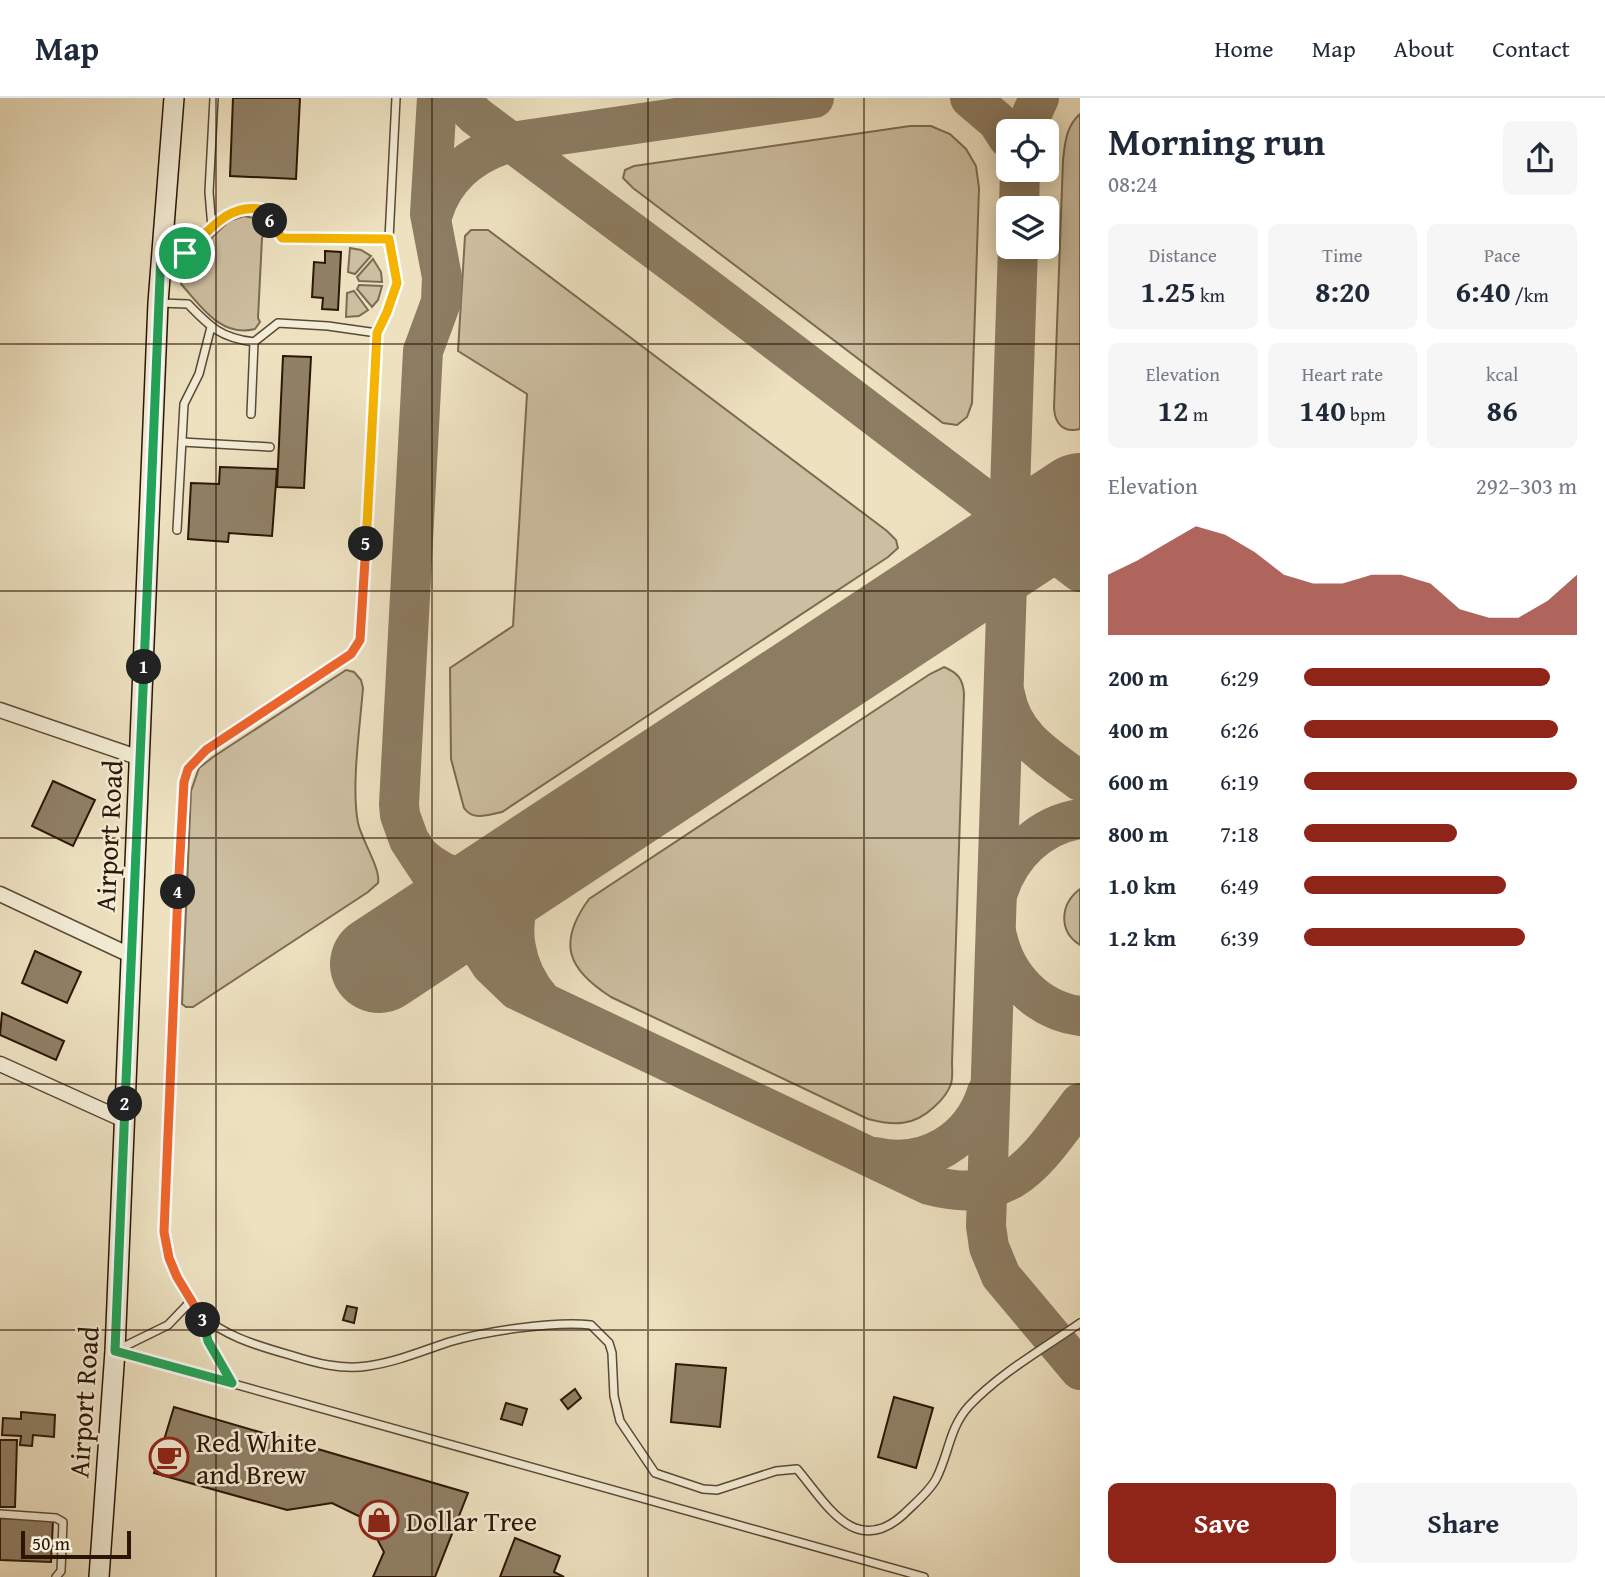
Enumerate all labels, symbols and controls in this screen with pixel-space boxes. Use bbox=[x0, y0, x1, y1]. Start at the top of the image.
text: Map bbox=[35, 24, 99, 72]
text: Home bbox=[1215, 31, 1274, 66]
text: Map bbox=[1312, 31, 1356, 66]
text: About bbox=[1394, 31, 1454, 66]
text: Contact bbox=[1492, 31, 1570, 66]
text: Morning run bbox=[1108, 113, 1325, 169]
map controls bbox=[996, 119, 1059, 259]
button: locate bbox=[996, 119, 1059, 182]
button: share bbox=[1503, 121, 1577, 195]
text: 08:24 bbox=[1108, 167, 1158, 200]
button: layers bbox=[996, 196, 1059, 259]
pin: 6 bbox=[252, 204, 288, 238]
text: 6 bbox=[265, 206, 274, 234]
pin bbox=[155, 223, 215, 283]
icon: arrive bbox=[166, 234, 204, 272]
text: Distance bbox=[1149, 241, 1217, 269]
text: Time bbox=[1322, 241, 1363, 269]
text: Pace bbox=[1484, 241, 1520, 269]
text: 1.25 bbox=[1141, 269, 1196, 313]
text: 8:20 bbox=[1315, 269, 1370, 313]
text: 6:40 bbox=[1455, 269, 1511, 313]
text: km bbox=[1196, 281, 1225, 309]
text: /km bbox=[1511, 281, 1549, 309]
text: Elevation bbox=[1146, 360, 1220, 388]
text: Heart rate bbox=[1302, 360, 1383, 388]
text: kcal bbox=[1486, 360, 1518, 388]
text: 12 bbox=[1157, 388, 1189, 432]
text: 140 bbox=[1299, 388, 1346, 432]
text: 86 bbox=[1487, 388, 1518, 432]
text: m bbox=[1189, 400, 1208, 428]
text: bpm bbox=[1346, 400, 1386, 428]
text: Elevation bbox=[1108, 469, 1198, 502]
text: 292–303 m bbox=[1476, 469, 1577, 502]
pin: 5 bbox=[348, 526, 384, 562]
text: 5 bbox=[361, 529, 370, 557]
pin: 1 bbox=[127, 650, 162, 684]
text: 1 bbox=[139, 652, 148, 680]
text: 200 m bbox=[1108, 661, 1169, 694]
text: 6:29 bbox=[1220, 661, 1259, 694]
text: 400 m bbox=[1108, 713, 1169, 746]
text: 6:26 bbox=[1220, 713, 1259, 746]
street label: Airport Road bbox=[84, 759, 132, 913]
text: 600 m bbox=[1108, 765, 1169, 798]
text: 6:19 bbox=[1220, 765, 1259, 798]
text: 800 m bbox=[1108, 817, 1169, 850]
text: 7:18 bbox=[1220, 817, 1259, 850]
text: 1.0 km bbox=[1108, 869, 1176, 902]
text: 6:49 bbox=[1220, 869, 1259, 902]
pin: 4 bbox=[160, 874, 196, 910]
text: 4 bbox=[173, 877, 182, 905]
text: 1.2 km bbox=[1108, 921, 1176, 954]
text: 6:39 bbox=[1220, 921, 1259, 954]
pin: 2 bbox=[108, 1086, 142, 1122]
text: 2 bbox=[120, 1089, 129, 1117]
pin: 3 bbox=[186, 1302, 220, 1338]
text: 3 bbox=[198, 1305, 207, 1333]
street label: Airport Road bbox=[57, 1325, 109, 1479]
place label: Red White and Brew bbox=[196, 1421, 317, 1494]
cafe icon: Red White and Brew bbox=[148, 1436, 190, 1478]
button: Save bbox=[1108, 1483, 1336, 1563]
button: Share bbox=[1350, 1483, 1577, 1563]
shop icon: Dollar Tree bbox=[358, 1499, 400, 1541]
place label: Dollar Tree bbox=[406, 1500, 537, 1541]
scale bar bbox=[21, 1528, 131, 1560]
text: 50 m bbox=[32, 1529, 70, 1557]

